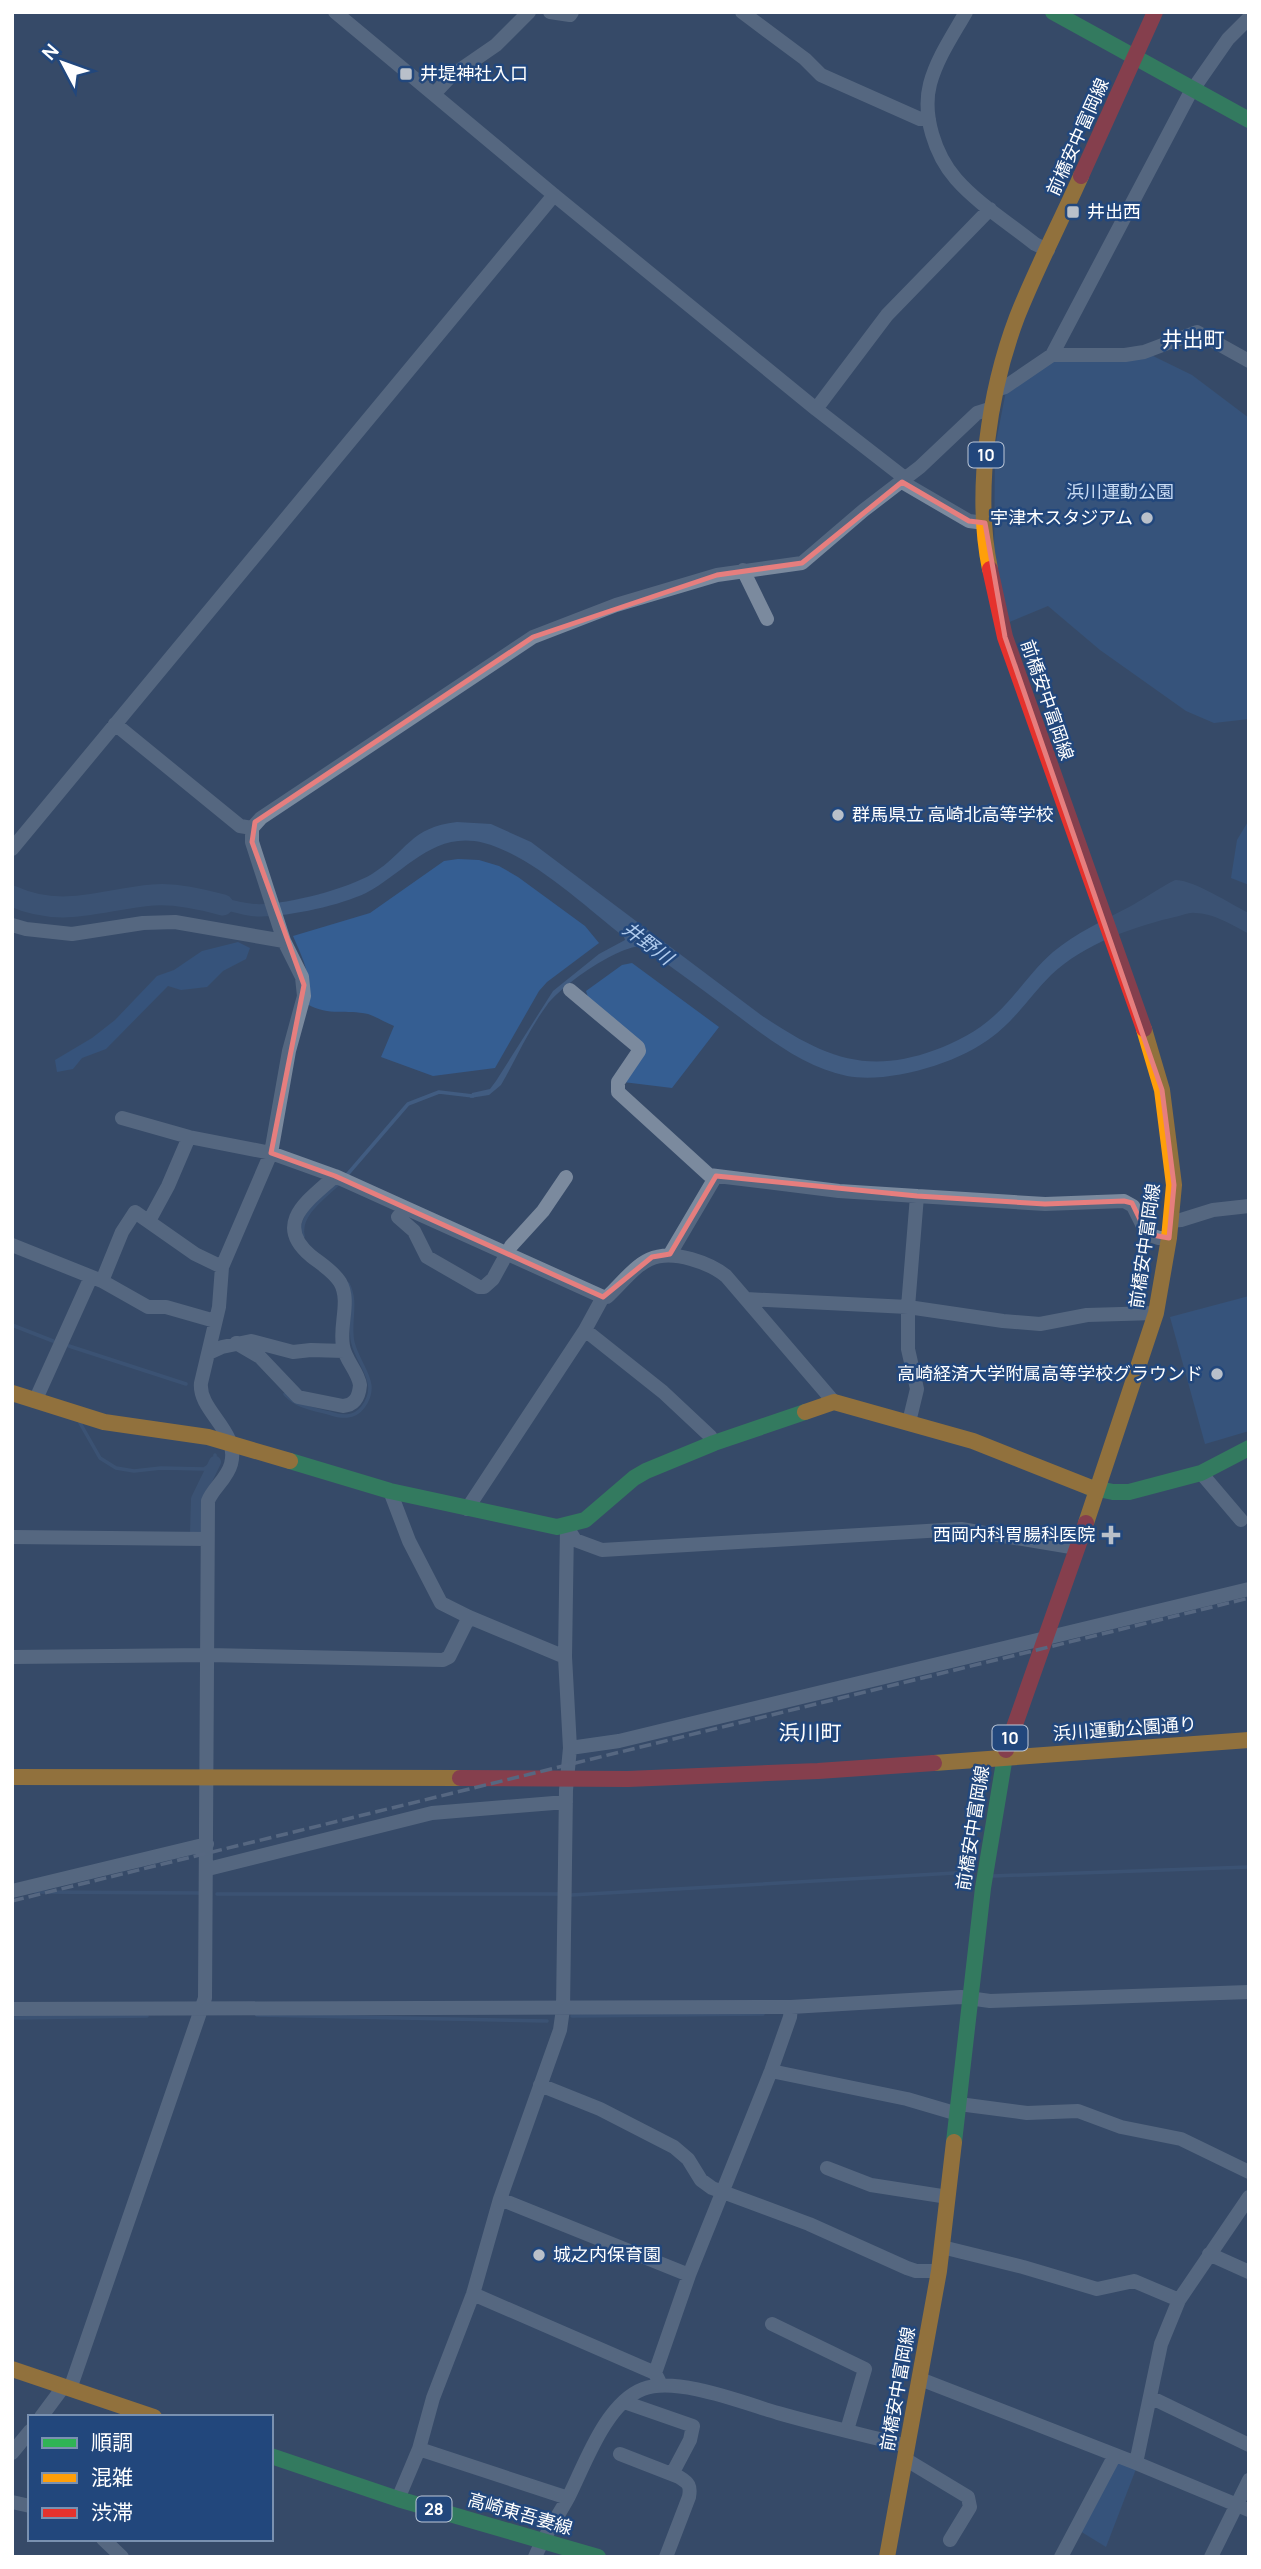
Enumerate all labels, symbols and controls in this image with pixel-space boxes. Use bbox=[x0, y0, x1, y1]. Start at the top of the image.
north arrow bbox=[28, 28, 98, 98]
text: N bbox=[36, 38, 64, 66]
place label: 井堤神社入口 bbox=[420, 61, 528, 85]
marker: 井堤神社入口 bbox=[398, 66, 414, 82]
street label: 前橋安中富岡線 bbox=[1040, 74, 1114, 199]
place label: 井出西 bbox=[1087, 199, 1141, 223]
marker: 井出西 bbox=[1065, 204, 1081, 220]
district label: 井出町 bbox=[1162, 325, 1225, 353]
road number: 10 bbox=[968, 442, 1004, 468]
park label: 浜川運動公園 bbox=[1066, 479, 1174, 503]
place label: 宇津木スタジアム bbox=[990, 505, 1133, 529]
marker: 宇津木スタジアム bbox=[1139, 510, 1155, 526]
street label: 前橋安中富岡線 bbox=[1016, 636, 1080, 763]
place label: 群馬県立 高崎北高等学校 bbox=[852, 802, 1054, 826]
marker: 群馬県立 高崎北高等学校 bbox=[830, 807, 846, 823]
water label: 井野川 bbox=[617, 915, 680, 972]
street label: 前橋安中富岡線 bbox=[1123, 1182, 1165, 1310]
place label: 高崎経済大学附属高等学校グラウンド bbox=[897, 1361, 1203, 1385]
marker: 高崎経済大学附属高等学校グラウンド bbox=[1209, 1366, 1225, 1382]
place label: 西岡内科胃腸科医院 bbox=[933, 1522, 1095, 1546]
marker: 西岡内科胃腸科医院 bbox=[1101, 1525, 1121, 1545]
street label: 浜川運動公園通り bbox=[1052, 1711, 1198, 1745]
district label: 浜川町 bbox=[779, 1718, 842, 1746]
road number: 10 bbox=[992, 1726, 1028, 1750]
street label: 前橋安中富岡線 bbox=[950, 1764, 994, 1892]
place label: 城之内保育園 bbox=[553, 2242, 661, 2266]
marker: 城之内保育園 bbox=[531, 2247, 547, 2263]
street label: 前橋安中富岡線 bbox=[874, 2325, 920, 2453]
legend bbox=[28, 2415, 273, 2541]
text: 順調 bbox=[91, 2428, 133, 2456]
text: 混雑 bbox=[91, 2463, 133, 2491]
street label: 高崎東吾妻線 bbox=[465, 2487, 575, 2539]
road number: 28 bbox=[416, 2496, 452, 2522]
text: 渋滞 bbox=[91, 2498, 133, 2526]

